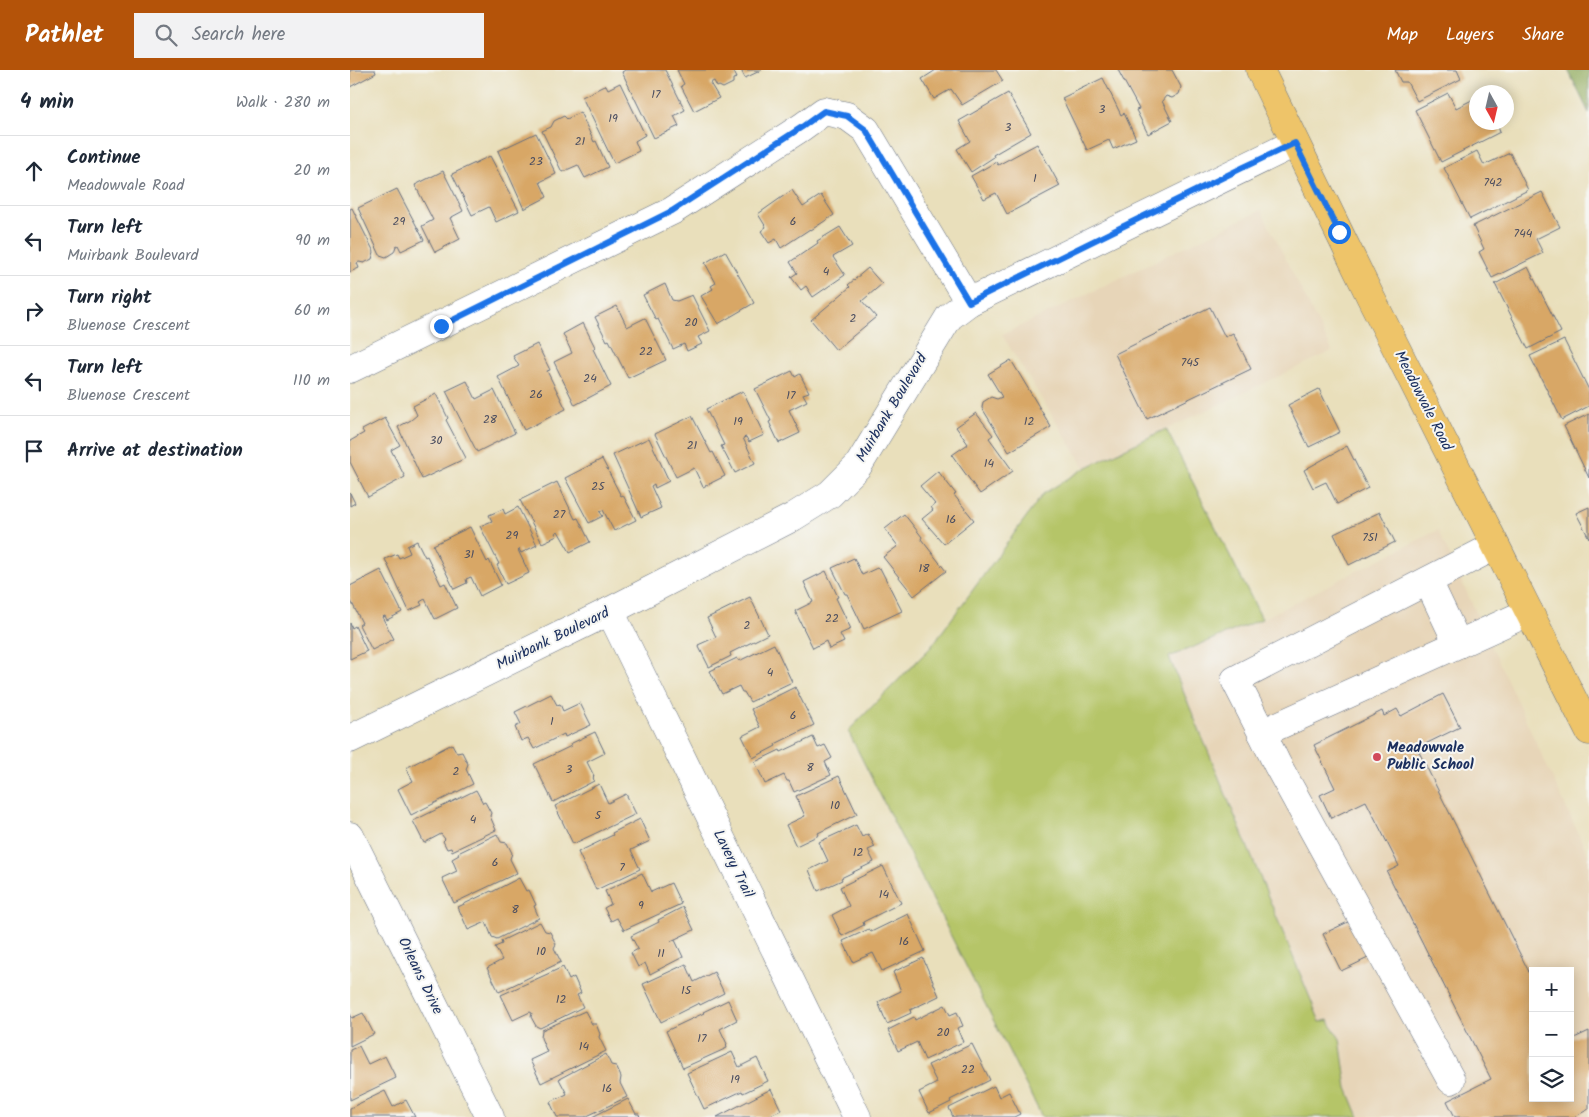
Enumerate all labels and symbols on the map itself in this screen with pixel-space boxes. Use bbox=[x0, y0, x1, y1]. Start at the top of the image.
house number: 17 bbox=[651, 85, 661, 104]
north arrow bbox=[1469, 85, 1514, 130]
house number: 3 bbox=[1099, 100, 1106, 119]
house number: 19 bbox=[608, 109, 618, 128]
house number: 3 bbox=[1005, 118, 1012, 137]
house number: 21 bbox=[575, 132, 586, 151]
house number: 23 bbox=[529, 152, 543, 171]
house number: 1 bbox=[1033, 169, 1037, 188]
house number: 742 bbox=[1483, 173, 1503, 192]
house number: 29 bbox=[393, 212, 406, 231]
house number: 6 bbox=[790, 212, 796, 231]
route start bbox=[1328, 221, 1351, 244]
house number: 744 bbox=[1514, 224, 1533, 243]
house number: 4 bbox=[823, 262, 830, 281]
house number: 2 bbox=[850, 309, 857, 328]
house number: 20 bbox=[685, 313, 697, 332]
route end bbox=[430, 315, 453, 338]
house number: 22 bbox=[639, 342, 653, 361]
street label: Meadowvale Road bbox=[1387, 347, 1459, 456]
street label: Muirbank Boulevard bbox=[850, 349, 934, 467]
house number: 745 bbox=[1181, 353, 1201, 372]
house number: 24 bbox=[583, 369, 597, 388]
house number: 26 bbox=[529, 385, 543, 404]
house number: 17 bbox=[786, 386, 796, 405]
house number: 28 bbox=[483, 410, 498, 429]
house number: 19 bbox=[733, 412, 743, 431]
house number: 12 bbox=[1024, 412, 1034, 431]
house number: 30 bbox=[430, 431, 442, 450]
house number: 21 bbox=[687, 436, 698, 455]
house number: 14 bbox=[984, 454, 995, 473]
house number: 25 bbox=[591, 477, 606, 496]
house number: 27 bbox=[553, 505, 566, 524]
house number: 16 bbox=[946, 510, 956, 529]
house number: 29 bbox=[506, 526, 519, 545]
house number: 751 bbox=[1362, 528, 1378, 547]
house number: 31 bbox=[464, 545, 475, 564]
house number: 18 bbox=[919, 559, 930, 578]
street label: Muirbank Boulevard bbox=[492, 601, 614, 677]
house number: 22 bbox=[825, 609, 839, 628]
house number: 2 bbox=[744, 616, 751, 635]
house number: 4 bbox=[767, 663, 774, 682]
house number: 6 bbox=[790, 706, 796, 725]
house number: 1 bbox=[550, 712, 554, 731]
place label: Meadowvale Public School bbox=[1387, 736, 1474, 777]
marker: Meadowvale Public School bbox=[1371, 751, 1383, 763]
house number: 8 bbox=[806, 758, 814, 777]
house number: 3 bbox=[566, 760, 573, 779]
house number: 2 bbox=[453, 762, 460, 781]
house number: 10 bbox=[830, 796, 840, 815]
house number: 5 bbox=[595, 806, 603, 825]
house number: 4 bbox=[470, 810, 477, 829]
street label: Lavery Trail bbox=[706, 826, 760, 903]
house number: 12 bbox=[853, 843, 863, 862]
house number: 6 bbox=[492, 853, 498, 872]
house number: 7 bbox=[619, 858, 625, 877]
house number: 14 bbox=[879, 885, 890, 904]
house number: 9 bbox=[638, 896, 644, 915]
house number: 8 bbox=[511, 900, 519, 919]
house number: 16 bbox=[899, 932, 909, 951]
street label: Orleans Drive bbox=[391, 933, 449, 1019]
house number: 10 bbox=[536, 942, 546, 961]
house number: 11 bbox=[657, 944, 665, 963]
house number: 15 bbox=[681, 981, 693, 1000]
house number: 12 bbox=[556, 990, 566, 1009]
house number: 20 bbox=[937, 1023, 949, 1042]
house number: 17 bbox=[697, 1029, 707, 1048]
house number: 14 bbox=[579, 1037, 590, 1056]
house number: 22 bbox=[961, 1060, 975, 1079]
house number: 19 bbox=[730, 1070, 740, 1089]
house number: 16 bbox=[602, 1079, 612, 1098]

